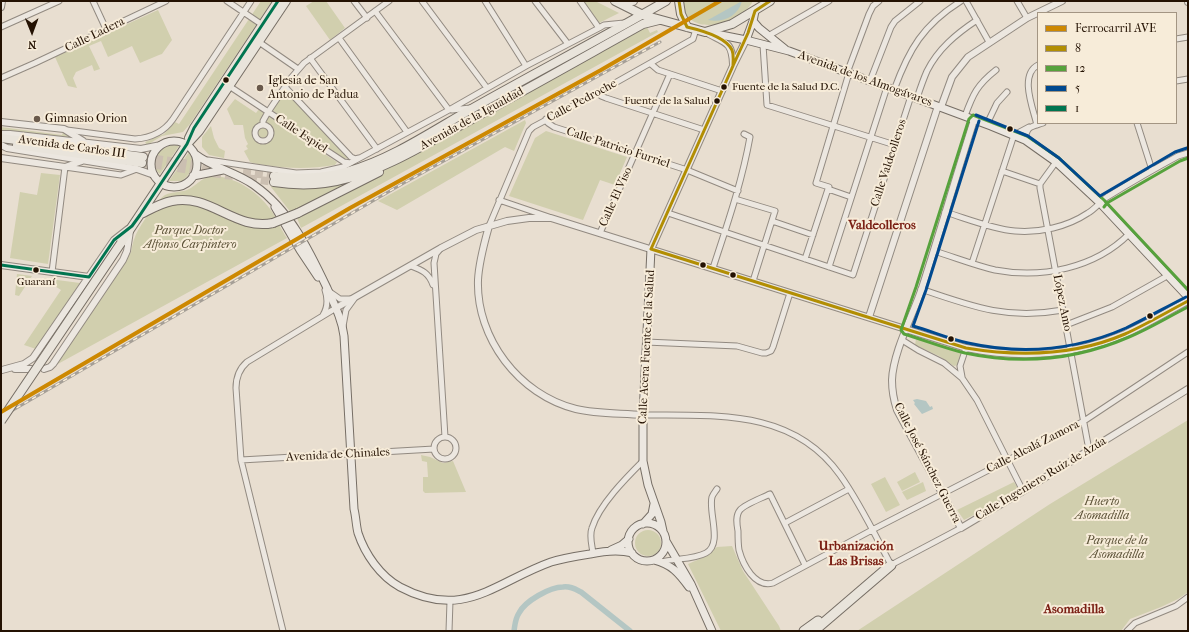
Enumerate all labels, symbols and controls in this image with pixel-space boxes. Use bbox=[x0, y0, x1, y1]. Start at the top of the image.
north arrow bbox=[12, 12, 52, 52]
legend bbox=[1037, 12, 1177, 124]
street label: Calle Ladera bbox=[63, 14, 127, 56]
text: Ferrocarril AVE bbox=[1075, 21, 1156, 35]
text: N bbox=[28, 38, 37, 51]
text: 8 bbox=[1075, 41, 1081, 55]
street label: Avenida de los Almogávares bbox=[796, 48, 934, 110]
text: 12 bbox=[1075, 61, 1085, 75]
place label: Iglesia de San Antonio de Padua bbox=[268, 74, 359, 102]
unlabelled marker bbox=[221, 75, 231, 85]
street label: Calle Pedroche bbox=[545, 77, 619, 125]
place label: Fuente de la Salud D.C. bbox=[732, 80, 839, 94]
text: 5 bbox=[1075, 81, 1080, 95]
marker: Fuente de la Salud D.C. bbox=[719, 82, 729, 92]
marker: Iglesia de San Antonio de Padua bbox=[255, 83, 265, 93]
street label: Avenida de la Igualdad bbox=[418, 85, 526, 153]
place label: Fuente de la Salud bbox=[624, 94, 710, 108]
marker: Fuente de la Salud bbox=[712, 96, 722, 106]
text: 1 bbox=[1075, 101, 1079, 115]
place label: Gimnasio Orion bbox=[45, 112, 127, 126]
street label: Calle Espiel bbox=[272, 112, 330, 156]
marker: Gimnasio Orion bbox=[32, 114, 42, 124]
street label: Calle Valdeolleros bbox=[868, 117, 910, 209]
unlabelled marker bbox=[1005, 124, 1015, 134]
street label: Calle Patricio Furriel bbox=[565, 125, 671, 171]
street label: Avenida de Carlos III bbox=[17, 132, 127, 162]
street label: Calle El Viso bbox=[596, 165, 636, 229]
district label: Valdeolleros bbox=[848, 218, 916, 234]
park label: Parque Doctor Alfonso Carpintero bbox=[144, 224, 236, 252]
unlabelled marker bbox=[698, 260, 708, 270]
marker: Guaraní bbox=[31, 265, 41, 275]
street label: Calle Acera Fuente de la Salud bbox=[636, 270, 658, 424]
unlabelled marker bbox=[728, 270, 738, 280]
street label: López Amo bbox=[1049, 273, 1075, 333]
place label: Guaraní bbox=[17, 275, 55, 289]
unlabelled marker bbox=[1145, 311, 1155, 321]
unlabelled marker bbox=[946, 334, 956, 344]
street label: Calle José Sánchez Guerra bbox=[890, 400, 964, 526]
street label: Calle Alcalá Zamora bbox=[984, 417, 1082, 477]
street label: Calle Ingeniero Ruiz de Azúa bbox=[973, 434, 1109, 524]
street label: Avenida de Chinales bbox=[286, 445, 390, 465]
park label: Huerto Asomadilla bbox=[1075, 495, 1129, 523]
park label: Parque de la Asomadilla bbox=[1086, 534, 1148, 562]
district label: Urbanización Las Brisas bbox=[818, 539, 894, 570]
district label: Asomadilla bbox=[1044, 602, 1104, 618]

